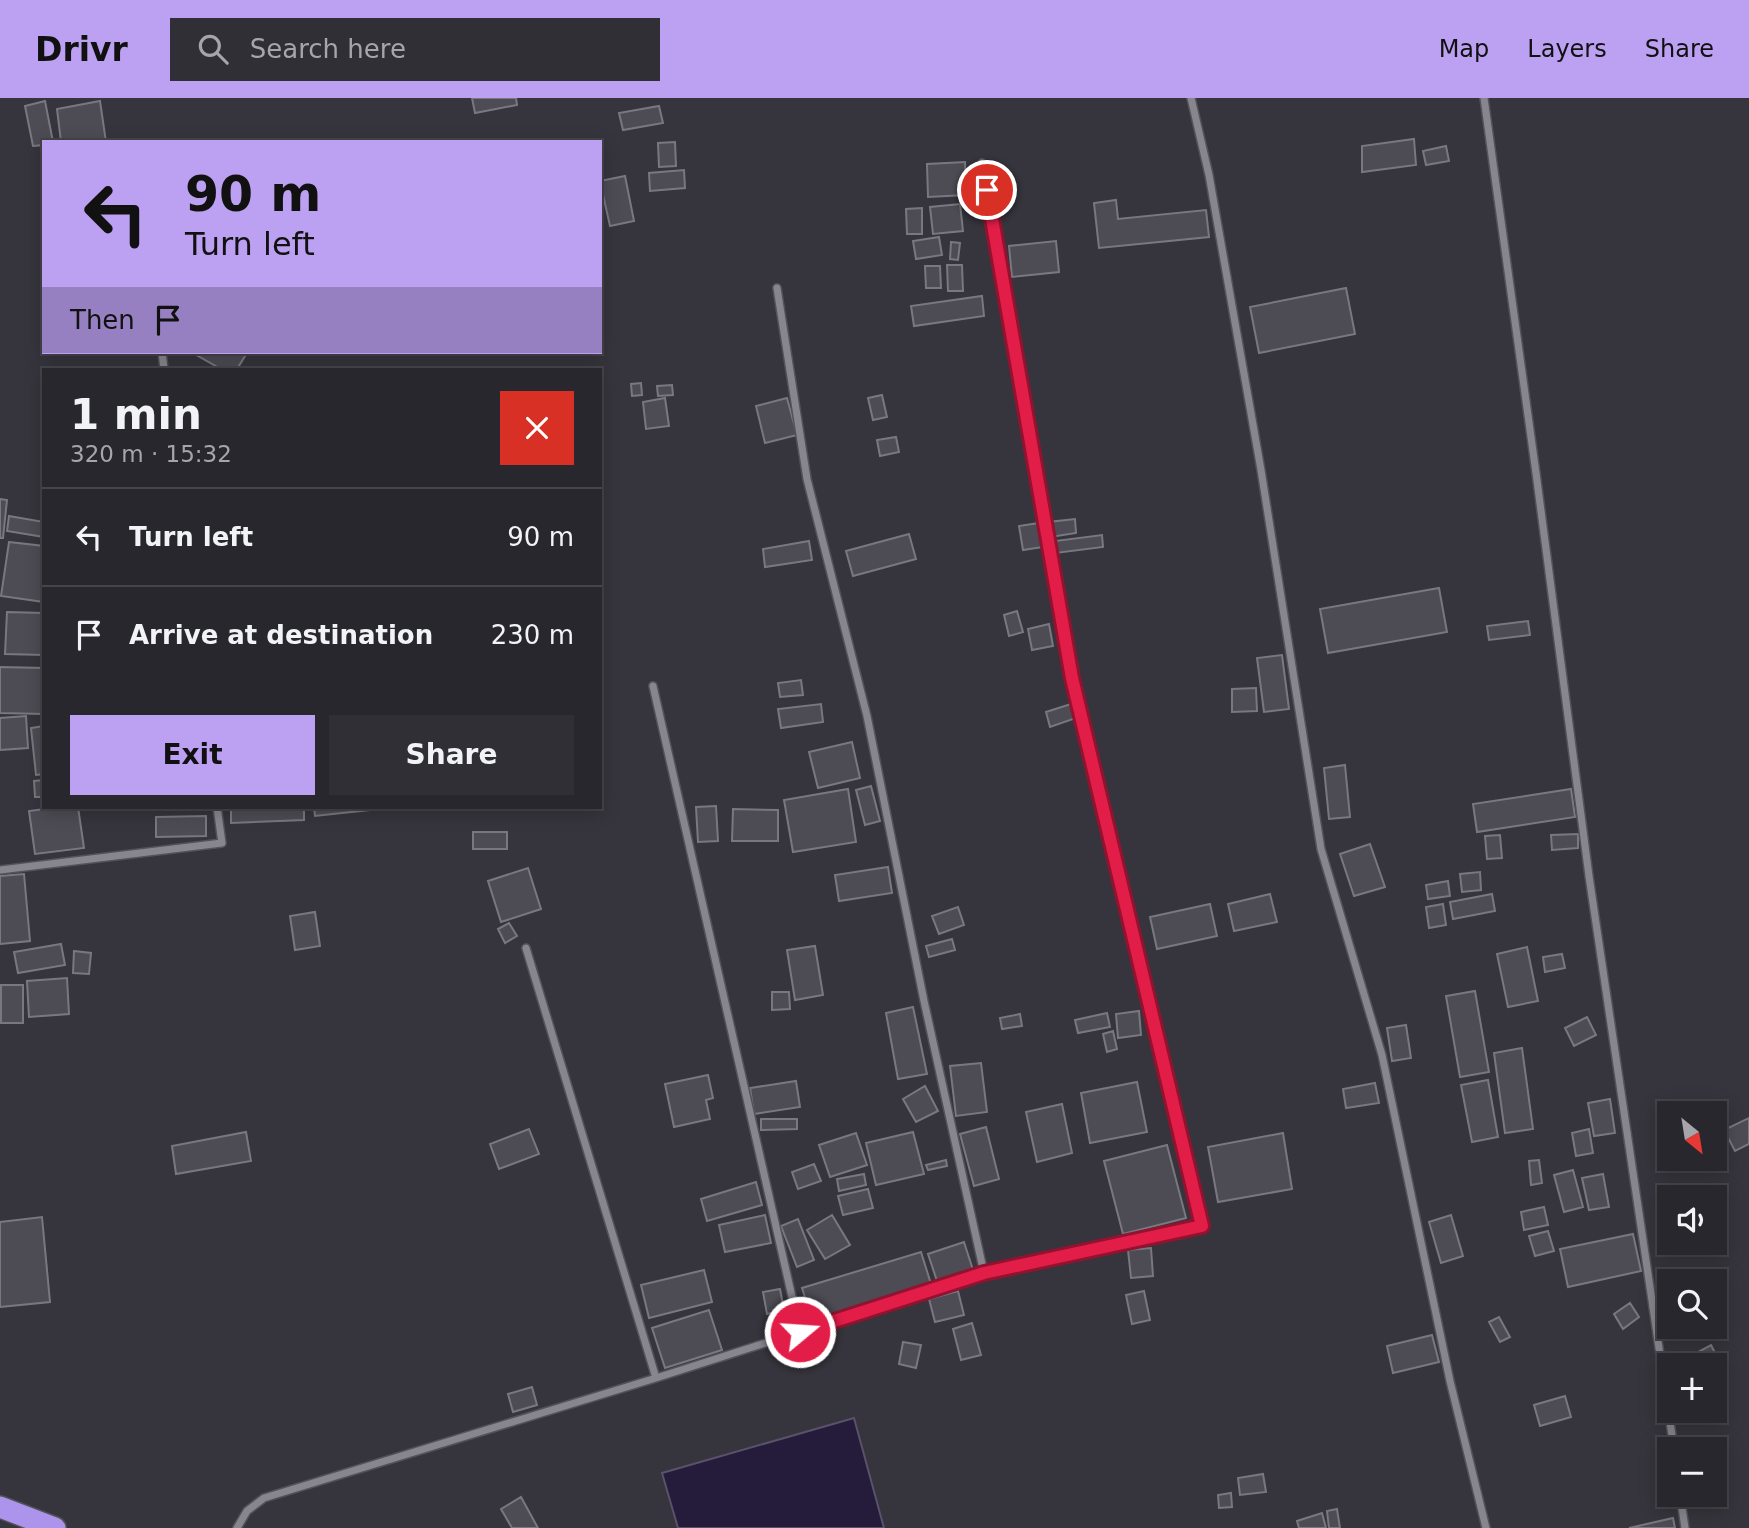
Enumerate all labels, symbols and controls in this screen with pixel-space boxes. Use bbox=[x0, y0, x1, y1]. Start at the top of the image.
search box bbox=[170, 18, 660, 81]
text: Drivr bbox=[35, 30, 128, 69]
icon: search bbox=[194, 30, 232, 68]
text: Search here bbox=[250, 34, 406, 64]
text: Map bbox=[1439, 35, 1489, 63]
text: Layers bbox=[1527, 35, 1607, 63]
text: Share bbox=[1645, 35, 1714, 63]
pin bbox=[957, 160, 1017, 220]
text: 90 m bbox=[185, 166, 321, 223]
icon: left bbox=[70, 168, 161, 259]
icon: arrive bbox=[968, 171, 1006, 209]
text: Turn left bbox=[185, 225, 315, 263]
icon: arrive bbox=[149, 301, 187, 339]
text: Then bbox=[70, 305, 135, 335]
text: 1 min bbox=[70, 390, 202, 439]
button: close bbox=[500, 391, 574, 465]
text: 320 m · 15:32 bbox=[70, 441, 232, 467]
icon: left bbox=[70, 518, 108, 556]
text: Turn left bbox=[129, 522, 253, 552]
text: 90 m bbox=[507, 522, 574, 552]
icon: arrive bbox=[70, 616, 108, 654]
text: Arrive at destination bbox=[129, 620, 433, 650]
text: 230 m bbox=[491, 620, 574, 650]
button: Exit bbox=[70, 715, 315, 795]
button: Share bbox=[329, 715, 574, 795]
north arrow bbox=[1657, 1101, 1727, 1171]
map controls bbox=[1657, 1101, 1727, 1507]
button: sound bbox=[1657, 1185, 1727, 1255]
button: search bbox=[1657, 1269, 1727, 1339]
position arrow bbox=[763, 1295, 837, 1369]
button: + bbox=[1657, 1353, 1727, 1423]
button: − bbox=[1657, 1437, 1727, 1507]

